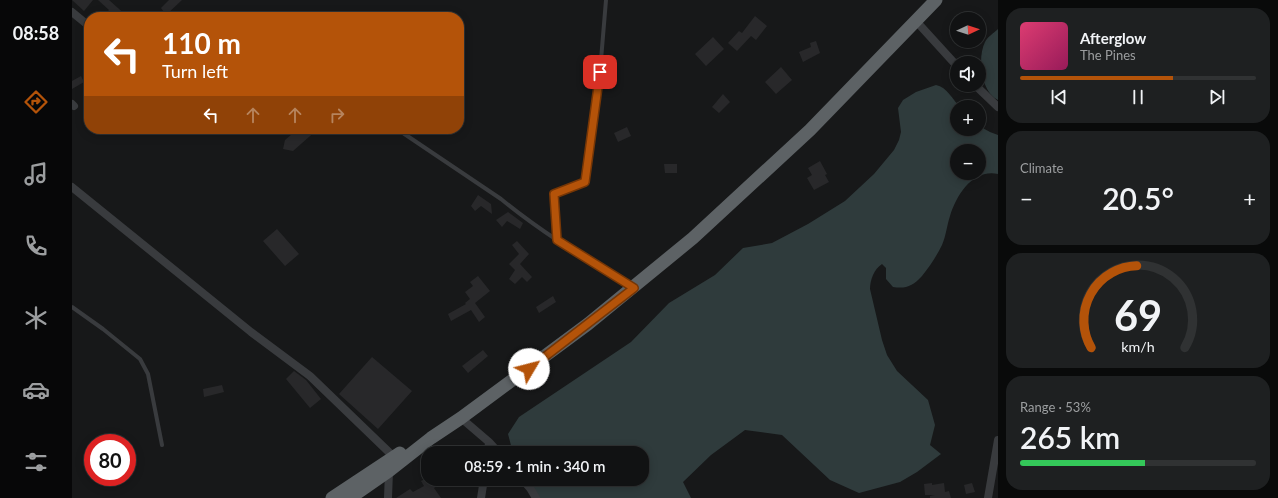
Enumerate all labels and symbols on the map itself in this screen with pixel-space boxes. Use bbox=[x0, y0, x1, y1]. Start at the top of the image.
north arrow bbox=[950, 12, 986, 48]
pin bbox=[583, 55, 617, 89]
position arrow bbox=[508, 348, 550, 390]
speed limit sign: 80 bbox=[84, 434, 136, 486]

